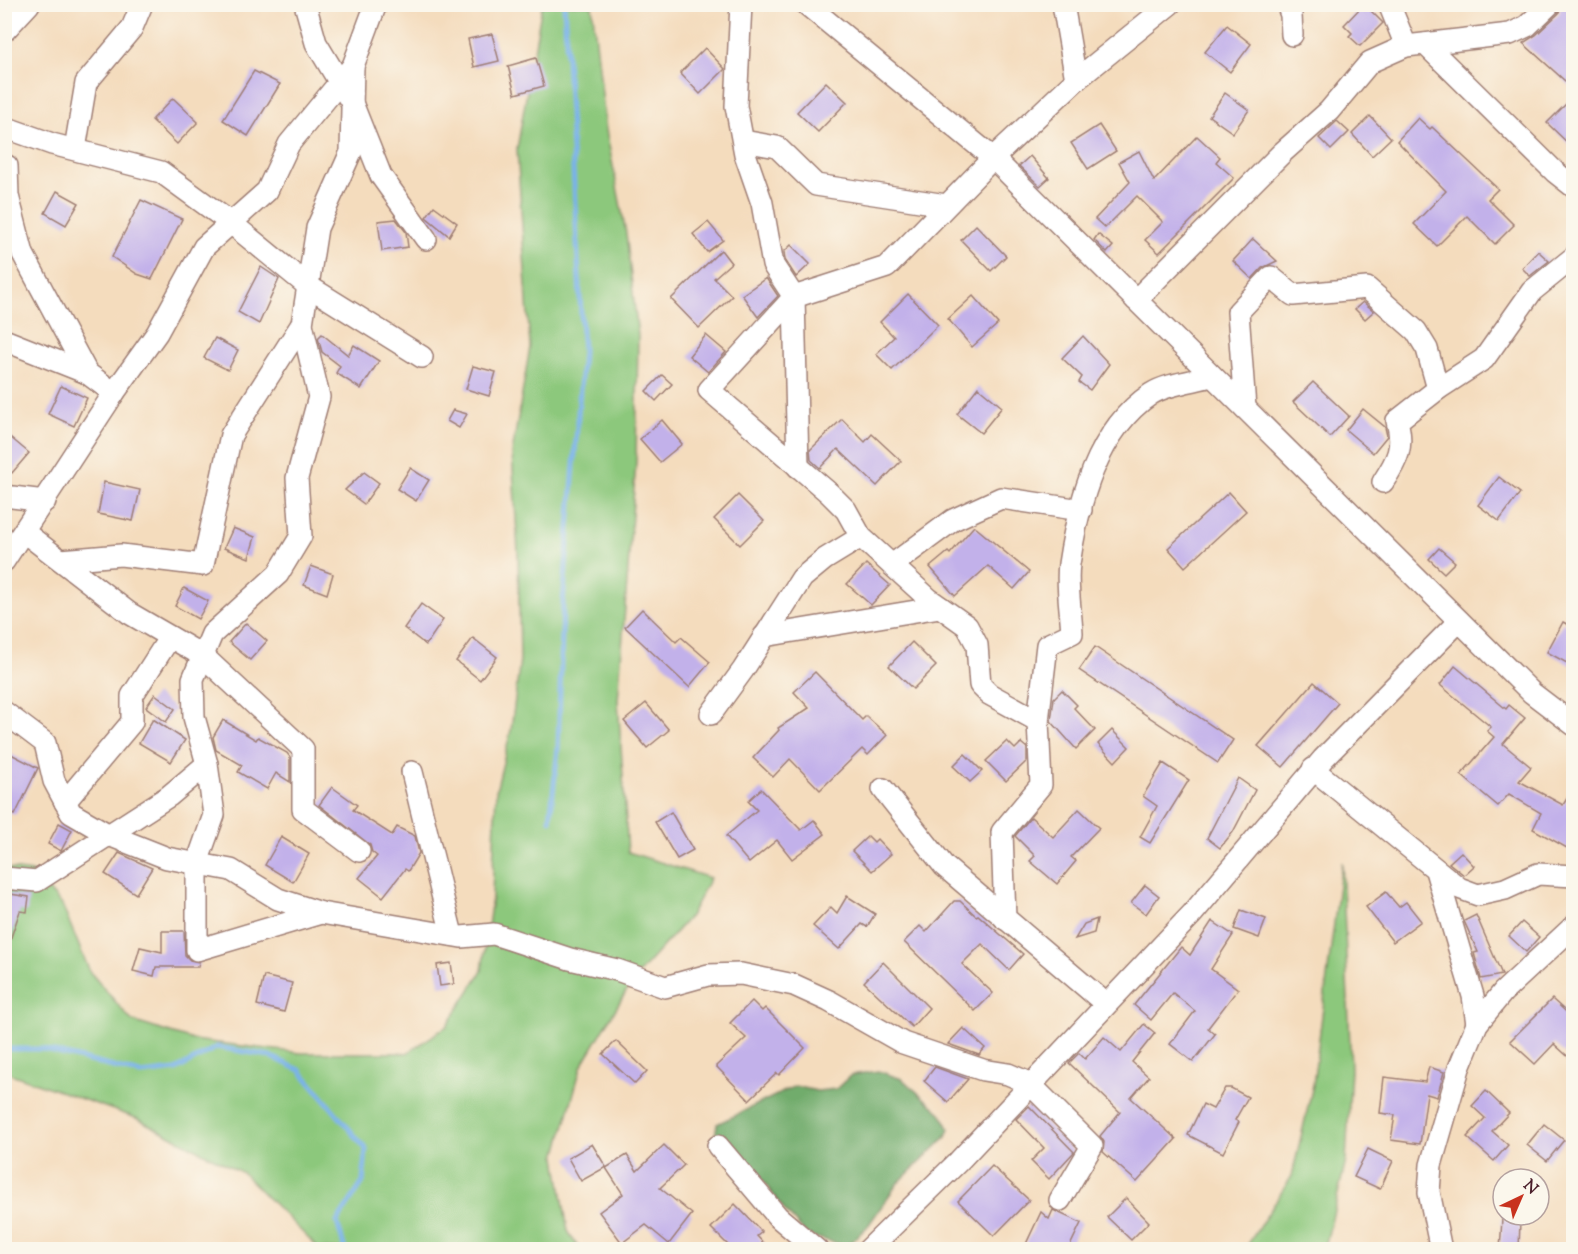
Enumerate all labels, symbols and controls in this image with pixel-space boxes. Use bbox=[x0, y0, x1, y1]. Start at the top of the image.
north arrow bbox=[1491, 1167, 1551, 1227]
text: N bbox=[1517, 1175, 1542, 1201]

